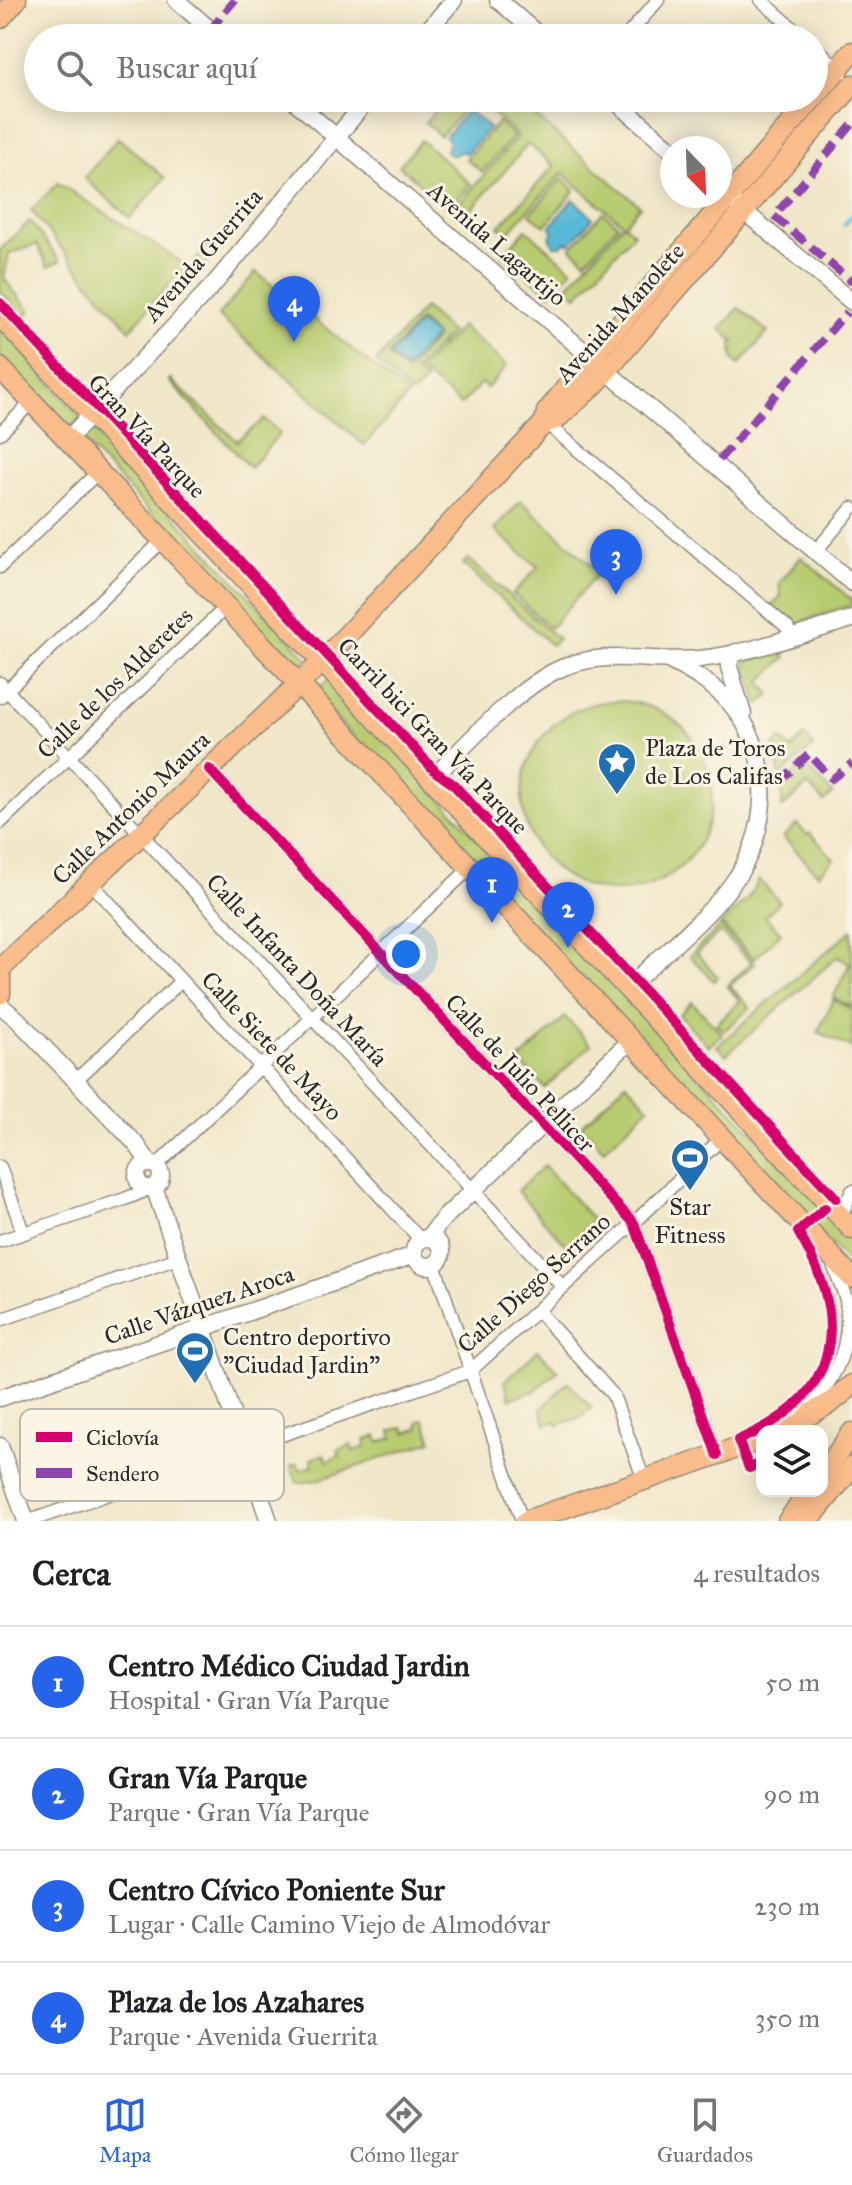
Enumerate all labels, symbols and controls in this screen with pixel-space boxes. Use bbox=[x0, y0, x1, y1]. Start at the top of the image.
search box bbox=[24, 24, 828, 112]
icon: search bbox=[52, 46, 96, 90]
text: Buscar aquí bbox=[116, 50, 257, 86]
north arrow bbox=[660, 136, 732, 208]
street label: Avenida Lagartijo bbox=[420, 175, 573, 313]
street label: Avenida Guerrita bbox=[136, 182, 270, 329]
street label: Avenida Manolete bbox=[549, 237, 691, 390]
pin: 4 bbox=[268, 276, 320, 342]
street label: Gran Vía Parque bbox=[82, 368, 212, 504]
pin: 3 bbox=[590, 529, 642, 595]
street label: Calle de los Alderetes bbox=[31, 601, 199, 765]
street label: Carril bici Gran Vía Parque bbox=[331, 631, 535, 841]
street label: Calle Antonio Maura bbox=[46, 724, 217, 891]
place label: Plaza de Toros de Los Califas bbox=[645, 733, 786, 791]
place icon: Plaza de Toros de Los Califas bbox=[596, 741, 638, 796]
pin: 1 bbox=[466, 857, 518, 923]
street label: Calle Infanta Doña María bbox=[200, 867, 395, 1073]
pin: 2 bbox=[542, 882, 594, 948]
your location bbox=[386, 934, 426, 974]
street label: Calle Siete de Mayo bbox=[195, 965, 349, 1127]
street label: Calle de Julio Pellicer bbox=[439, 987, 601, 1159]
sports icon: Star Fitness bbox=[669, 1137, 711, 1192]
place label: Star Fitness bbox=[654, 1192, 726, 1250]
street label: Calle Diego Serrano bbox=[451, 1206, 617, 1360]
street label: Calle Vázquez Aroca bbox=[100, 1258, 299, 1352]
place label: Centro deportivo "Ciudad Jardin" bbox=[223, 1322, 391, 1380]
sports icon: Centro deportivo "Ciudad Jardin" bbox=[174, 1330, 216, 1385]
legend bbox=[20, 1409, 284, 1501]
text: Ciclovía bbox=[86, 1424, 160, 1451]
map controls bbox=[756, 1425, 828, 1497]
button: layers bbox=[756, 1425, 828, 1497]
text: Sendero bbox=[86, 1460, 159, 1487]
text: Cerca bbox=[32, 1553, 111, 1594]
text: 4 resultados bbox=[693, 1557, 820, 1589]
text: Centro Médico Ciudad Jardin bbox=[108, 1648, 470, 1684]
text: 1 bbox=[53, 1666, 63, 1698]
text: 50 m bbox=[765, 1666, 820, 1698]
text: Hospital · Gran Vía Parque bbox=[108, 1684, 390, 1716]
text: Gran Vía Parque bbox=[108, 1760, 307, 1796]
text: 2 bbox=[52, 1778, 64, 1810]
text: 90 m bbox=[763, 1778, 820, 1810]
text: Parque · Gran Vía Parque bbox=[108, 1796, 370, 1828]
text: Centro Cívico Poniente Sur bbox=[108, 1872, 445, 1908]
text: 3 bbox=[53, 1890, 63, 1922]
text: 230 m bbox=[754, 1890, 820, 1922]
text: Lugar · Calle Camino Viejo de Almodóvar bbox=[108, 1908, 550, 1940]
text: Plaza de los Azahares bbox=[108, 1984, 364, 2020]
text: 4 bbox=[51, 2002, 65, 2034]
text: 350 m bbox=[755, 2002, 820, 2034]
text: Parque · Avenida Guerrita bbox=[108, 2020, 378, 2052]
tab: Mapa bbox=[99, 2093, 151, 2168]
tab: Cómo llegar bbox=[349, 2093, 459, 2168]
tab: Guardados bbox=[657, 2093, 753, 2168]

